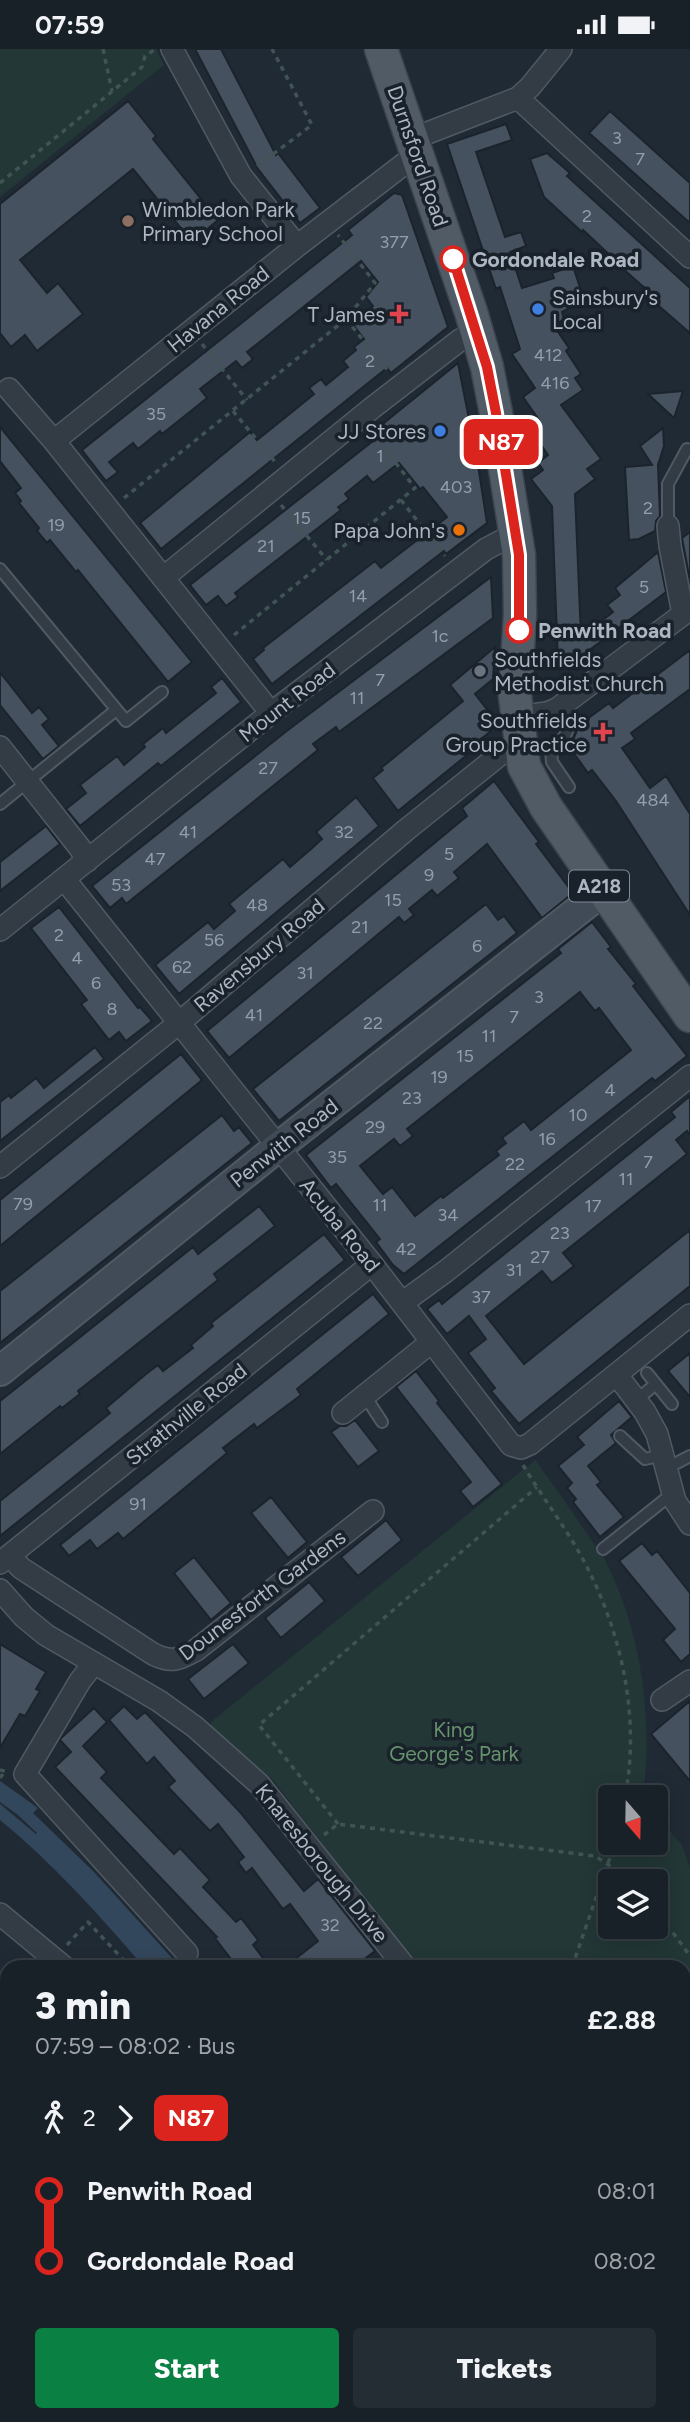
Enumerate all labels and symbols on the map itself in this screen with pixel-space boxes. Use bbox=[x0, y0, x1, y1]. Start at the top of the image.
street label: Durnsford Road bbox=[382, 82, 454, 230]
house number: 3 bbox=[612, 127, 622, 149]
house number: 7 bbox=[635, 148, 645, 170]
place label: Wimbledon Park Primary School bbox=[142, 197, 295, 246]
house number: 2 bbox=[582, 205, 592, 227]
marker: Wimbledon Park Primary School bbox=[120, 213, 136, 229]
house number: 377 bbox=[379, 231, 409, 253]
marker: Gordondale Road bbox=[440, 246, 466, 272]
place label: Gordondale Road bbox=[472, 247, 639, 272]
street label: Havana Road bbox=[162, 260, 274, 358]
place label: Sainsbury's Local bbox=[552, 285, 658, 334]
marker: Sainsbury's Local bbox=[530, 301, 546, 317]
place label: T James bbox=[308, 302, 385, 327]
marker: T James bbox=[391, 306, 407, 322]
house number: 412 bbox=[534, 344, 562, 366]
house number: 2 bbox=[365, 350, 375, 372]
house number: 416 bbox=[541, 372, 569, 394]
house number: 35 bbox=[146, 403, 166, 425]
place label: JJ Stores bbox=[338, 419, 426, 444]
line badge: N87 bbox=[461, 419, 541, 465]
marker: JJ Stores bbox=[432, 423, 448, 439]
house number: 1 bbox=[376, 445, 384, 467]
house number: 403 bbox=[440, 476, 472, 498]
house number: 2 bbox=[643, 497, 653, 519]
house number: 15 bbox=[293, 507, 311, 529]
house number: 19 bbox=[47, 514, 65, 536]
place label: Papa John's bbox=[334, 518, 445, 543]
marker: Papa John's bbox=[451, 522, 467, 538]
house number: 21 bbox=[257, 535, 275, 557]
house number: 5 bbox=[639, 576, 649, 598]
house number: 14 bbox=[349, 585, 367, 607]
marker: Penwith Road bbox=[506, 617, 532, 643]
place label: Penwith Road bbox=[538, 618, 672, 643]
house number: 1c bbox=[431, 625, 449, 647]
place label: Southfields Methodist Church bbox=[494, 647, 664, 696]
street label: Mount Road bbox=[234, 657, 340, 747]
marker: Southfields Methodist Church bbox=[472, 663, 488, 679]
house number: 7 bbox=[375, 669, 385, 691]
house number: 11 bbox=[350, 687, 364, 709]
place label: Southfields Group Practice bbox=[446, 708, 587, 757]
marker: Southfields Group Practice bbox=[593, 722, 613, 742]
house number: 27 bbox=[258, 757, 278, 779]
house number: 484 bbox=[636, 789, 670, 811]
house number: 41 bbox=[179, 821, 197, 843]
house number: 32 bbox=[334, 821, 354, 843]
house number: 5 bbox=[444, 843, 454, 865]
house number: 47 bbox=[145, 848, 166, 870]
house number: 9 bbox=[424, 864, 434, 886]
road number: A218 bbox=[569, 871, 629, 901]
house number: 53 bbox=[111, 874, 131, 896]
house number: 15 bbox=[384, 889, 402, 911]
street label: Ravensbury Road bbox=[189, 893, 329, 1017]
house number: 48 bbox=[246, 894, 268, 916]
house number: 21 bbox=[351, 916, 369, 938]
house number: 2 bbox=[54, 924, 64, 946]
house number: 56 bbox=[204, 929, 224, 951]
house number: 6 bbox=[472, 935, 482, 957]
house number: 4 bbox=[71, 947, 83, 969]
house number: 62 bbox=[172, 956, 192, 978]
house number: 31 bbox=[296, 962, 314, 984]
house number: 6 bbox=[91, 972, 101, 994]
house number: 3 bbox=[534, 986, 544, 1008]
house number: 8 bbox=[106, 998, 118, 1020]
house number: 41 bbox=[245, 1004, 263, 1026]
house number: 7 bbox=[509, 1006, 519, 1028]
house number: 22 bbox=[363, 1012, 383, 1034]
house number: 11 bbox=[482, 1025, 496, 1047]
house number: 15 bbox=[456, 1045, 474, 1067]
house number: 19 bbox=[430, 1066, 448, 1088]
house number: 4 bbox=[604, 1079, 616, 1101]
house number: 23 bbox=[402, 1087, 422, 1109]
street label: Penwith Road bbox=[225, 1093, 343, 1193]
house number: 10 bbox=[569, 1104, 587, 1126]
house number: 29 bbox=[365, 1116, 385, 1138]
house number: 16 bbox=[538, 1128, 556, 1150]
house number: 35 bbox=[327, 1146, 347, 1168]
house number: 7 bbox=[643, 1151, 653, 1173]
house number: 22 bbox=[505, 1153, 525, 1175]
house number: 11 bbox=[619, 1168, 633, 1190]
street label: Acuba Road bbox=[295, 1173, 385, 1277]
house number: 79 bbox=[13, 1193, 33, 1215]
house number: 11 bbox=[373, 1194, 387, 1216]
house number: 17 bbox=[584, 1195, 602, 1217]
house number: 34 bbox=[438, 1204, 458, 1226]
house number: 23 bbox=[550, 1222, 570, 1244]
house number: 42 bbox=[395, 1238, 417, 1260]
house number: 27 bbox=[530, 1246, 550, 1268]
house number: 31 bbox=[505, 1259, 523, 1281]
house number: 37 bbox=[471, 1286, 491, 1308]
street label: Strathville Road bbox=[121, 1358, 251, 1470]
house number: 91 bbox=[129, 1493, 147, 1515]
street label: Dounesforth Gardens bbox=[174, 1524, 350, 1666]
park label: King George's Park bbox=[389, 1717, 520, 1766]
street label: Knaresborough Drive bbox=[250, 1779, 394, 1947]
north arrow bbox=[598, 1785, 668, 1855]
house number: 32 bbox=[320, 1914, 340, 1936]

